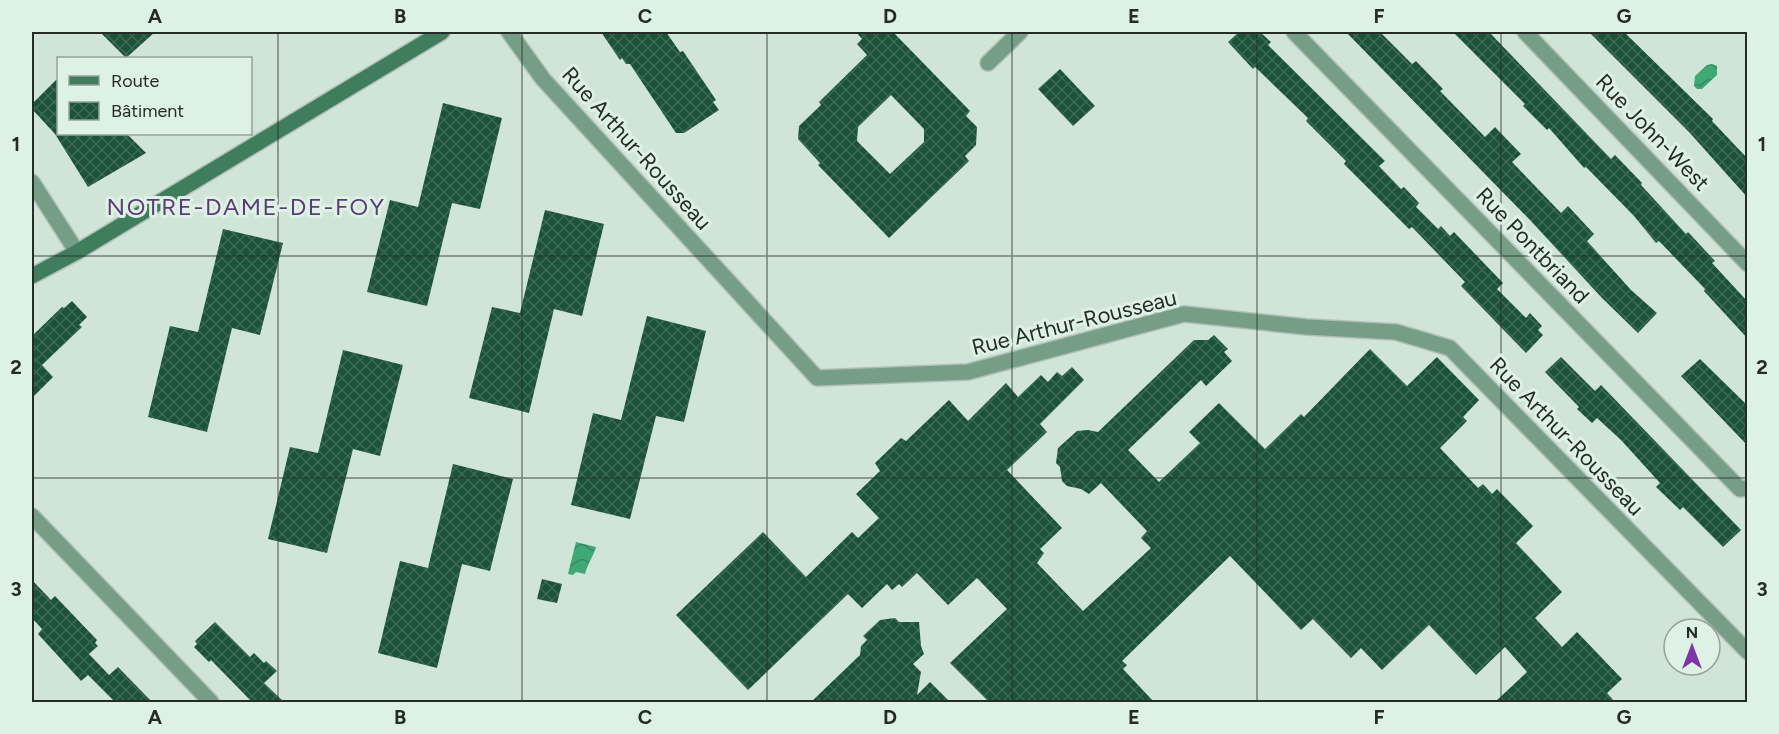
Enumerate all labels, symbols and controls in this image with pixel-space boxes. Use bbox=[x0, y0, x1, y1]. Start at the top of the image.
text: A bbox=[148, 4, 163, 28]
text: B bbox=[394, 4, 406, 28]
text: C bbox=[638, 4, 652, 28]
text: D bbox=[883, 4, 897, 28]
text: E bbox=[1128, 4, 1140, 28]
text: F bbox=[1373, 4, 1385, 28]
text: G bbox=[1617, 4, 1632, 28]
legend bbox=[57, 57, 252, 135]
street label: Rue Arthur-Rousseau bbox=[556, 61, 717, 235]
street label: Rue John-West bbox=[1590, 68, 1715, 196]
text: Route bbox=[111, 70, 160, 92]
text: Bâtiment bbox=[111, 100, 184, 122]
text: 1 bbox=[12, 132, 20, 156]
text: 1 bbox=[1758, 132, 1766, 156]
street label: Rue Pontbriand bbox=[1470, 182, 1595, 309]
district label: NOTRE-DAME-DE-FOY bbox=[107, 192, 385, 221]
street label: Rue Arthur-Rousseau bbox=[969, 284, 1179, 361]
street label: Rue Arthur-Rousseau bbox=[1484, 351, 1649, 521]
text: 2 bbox=[10, 355, 22, 379]
text: 2 bbox=[1756, 355, 1768, 379]
text: 3 bbox=[10, 577, 22, 601]
text: 3 bbox=[1756, 577, 1768, 601]
north arrow bbox=[1662, 617, 1722, 677]
text: N bbox=[1686, 623, 1698, 642]
text: A bbox=[148, 705, 163, 729]
text: B bbox=[394, 705, 406, 729]
text: C bbox=[638, 705, 652, 729]
text: D bbox=[883, 705, 897, 729]
text: E bbox=[1128, 705, 1140, 729]
text: F bbox=[1373, 705, 1385, 729]
text: G bbox=[1617, 705, 1632, 729]

